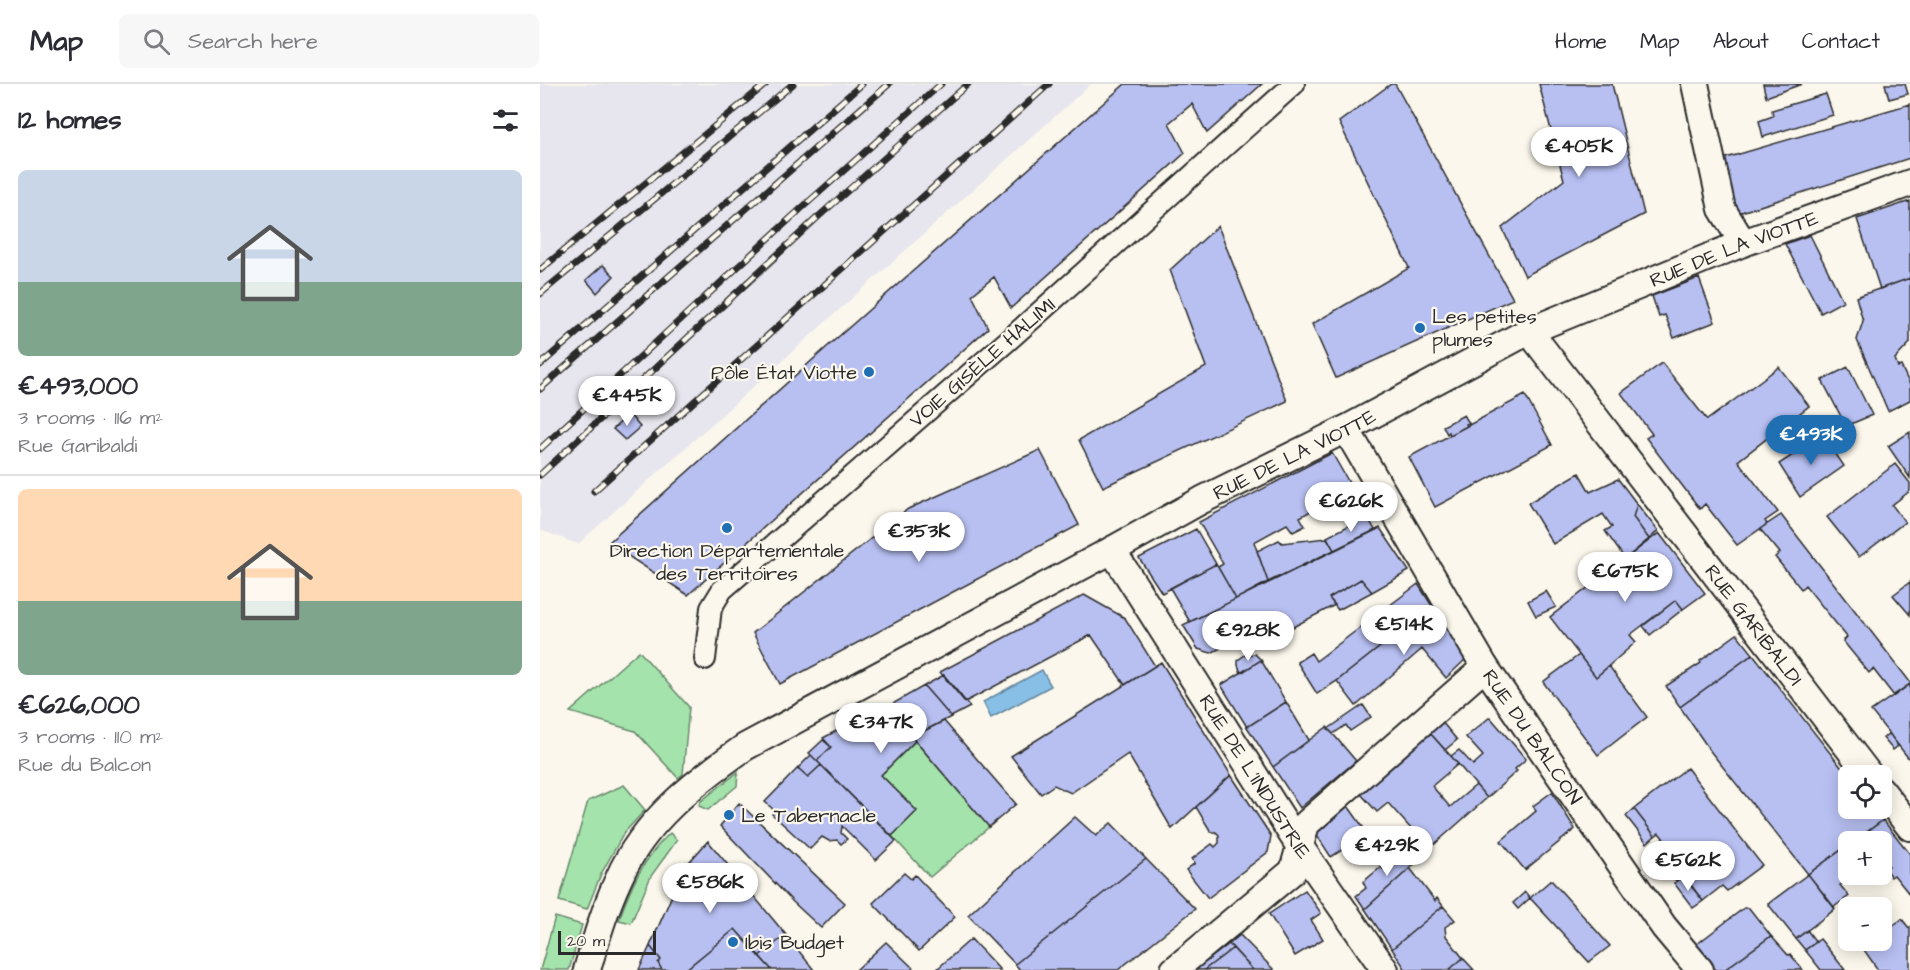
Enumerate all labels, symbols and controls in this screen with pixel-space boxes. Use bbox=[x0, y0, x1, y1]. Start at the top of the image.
search box bbox=[119, 14, 539, 68]
text: Map bbox=[30, 22, 83, 61]
icon: search bbox=[140, 25, 173, 58]
text: Search here bbox=[188, 26, 318, 57]
text: Home bbox=[1555, 27, 1607, 56]
text: Map bbox=[1640, 27, 1680, 56]
text: About bbox=[1713, 27, 1769, 56]
text: Contact bbox=[1802, 27, 1880, 56]
text: 12 homes bbox=[18, 102, 121, 138]
icon: filters bbox=[489, 104, 522, 137]
pin: €405K bbox=[1537, 127, 1621, 178]
text: €405K bbox=[1545, 132, 1613, 160]
street label: RUE DE LA VIOTTE bbox=[1646, 204, 1822, 295]
icon: home bbox=[216, 209, 324, 317]
street label: VOIE GISÈLE HALIMI bbox=[903, 291, 1062, 434]
place label: Les petites plumes bbox=[1432, 303, 1537, 354]
marker: Les petites plumes bbox=[1413, 321, 1427, 335]
place label: Pôle État Viotte bbox=[711, 359, 857, 387]
marker: Pôle État Viotte bbox=[862, 365, 876, 379]
text: €493,000 bbox=[18, 368, 138, 404]
pin: €445K bbox=[585, 376, 669, 427]
text: €445K bbox=[592, 381, 662, 409]
street label: RUE DE LA VIOTTE bbox=[1208, 403, 1381, 507]
text: 3 rooms · 116 m² bbox=[18, 404, 163, 432]
pin: €493K bbox=[1769, 415, 1853, 466]
text: €493K bbox=[1779, 420, 1843, 448]
text: Rue Garibaldi bbox=[18, 432, 137, 460]
pin: €626K bbox=[1309, 482, 1393, 533]
text: €626K bbox=[1319, 487, 1383, 515]
pin: €353K bbox=[877, 512, 961, 563]
text: €353K bbox=[888, 517, 950, 545]
marker: Direction Départementale des Territoires bbox=[720, 521, 734, 535]
icon: home bbox=[216, 528, 324, 636]
place label: Direction Départementale des Territoires bbox=[610, 537, 844, 588]
pin: €675K bbox=[1583, 552, 1667, 603]
text: €675K bbox=[1591, 557, 1659, 585]
street label: RUE GARIBALDI bbox=[1698, 559, 1809, 692]
pin: €514K bbox=[1362, 605, 1446, 656]
text: €514K bbox=[1375, 610, 1433, 638]
pin: €928K bbox=[1206, 611, 1290, 662]
text: €928K bbox=[1216, 616, 1280, 644]
street label: RUE DU BALCON bbox=[1476, 664, 1589, 810]
text: €626,000 bbox=[18, 687, 140, 723]
street label: RUE DE L'INDUSTRIE bbox=[1192, 689, 1317, 865]
pin: €347K bbox=[839, 703, 923, 754]
text: €347K bbox=[849, 708, 913, 736]
text: 3 rooms · 110 m² bbox=[18, 723, 163, 751]
text: Rue du Balcon bbox=[18, 751, 151, 779]
map controls bbox=[1838, 765, 1892, 951]
button: locate bbox=[1838, 765, 1892, 819]
place label: Le Tabernacle bbox=[741, 802, 876, 830]
marker: Le Tabernacle bbox=[722, 808, 736, 822]
pin: €429K bbox=[1345, 826, 1429, 877]
text: €429K bbox=[1355, 831, 1419, 859]
button: + bbox=[1838, 831, 1892, 885]
pin: €562K bbox=[1646, 841, 1730, 892]
text: €562K bbox=[1655, 846, 1721, 874]
pin: €586K bbox=[668, 863, 752, 914]
text: €586K bbox=[676, 868, 744, 896]
button: − bbox=[1838, 897, 1892, 951]
scale bar bbox=[558, 928, 656, 956]
place label: Ibis Budget bbox=[745, 929, 844, 958]
text: 20 m bbox=[567, 930, 605, 952]
marker: Ibis Budget bbox=[726, 935, 740, 949]

